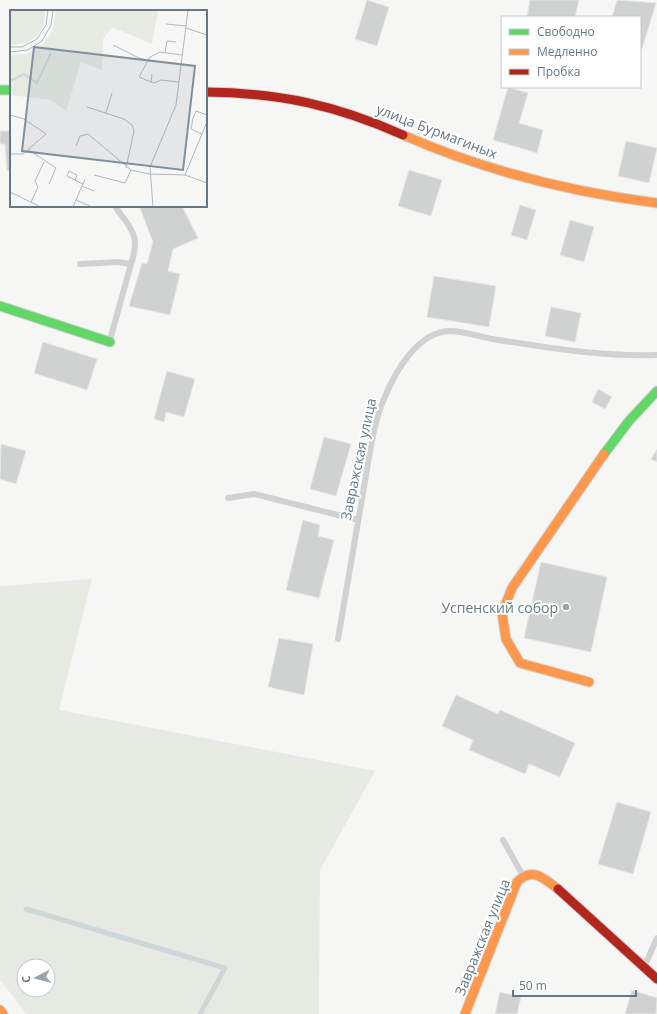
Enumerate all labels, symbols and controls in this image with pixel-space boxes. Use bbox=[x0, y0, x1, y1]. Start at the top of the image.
inset map bbox=[10, 10, 207, 207]
legend bbox=[501, 16, 641, 88]
text: Свободно bbox=[537, 23, 595, 40]
text: Медленно bbox=[537, 43, 597, 60]
text: Пробка bbox=[537, 63, 580, 80]
street label: улица Бурмагиных bbox=[374, 99, 501, 163]
street label: Завражская улица bbox=[336, 396, 380, 522]
place label: Успенский собор bbox=[441, 598, 558, 617]
marker: Успенский собор bbox=[561, 602, 571, 612]
street label: Завражская улица bbox=[450, 876, 514, 998]
north arrow bbox=[16, 958, 56, 998]
scale bar bbox=[513, 972, 636, 998]
text: С bbox=[18, 975, 33, 984]
text: 50 m bbox=[519, 977, 547, 994]

